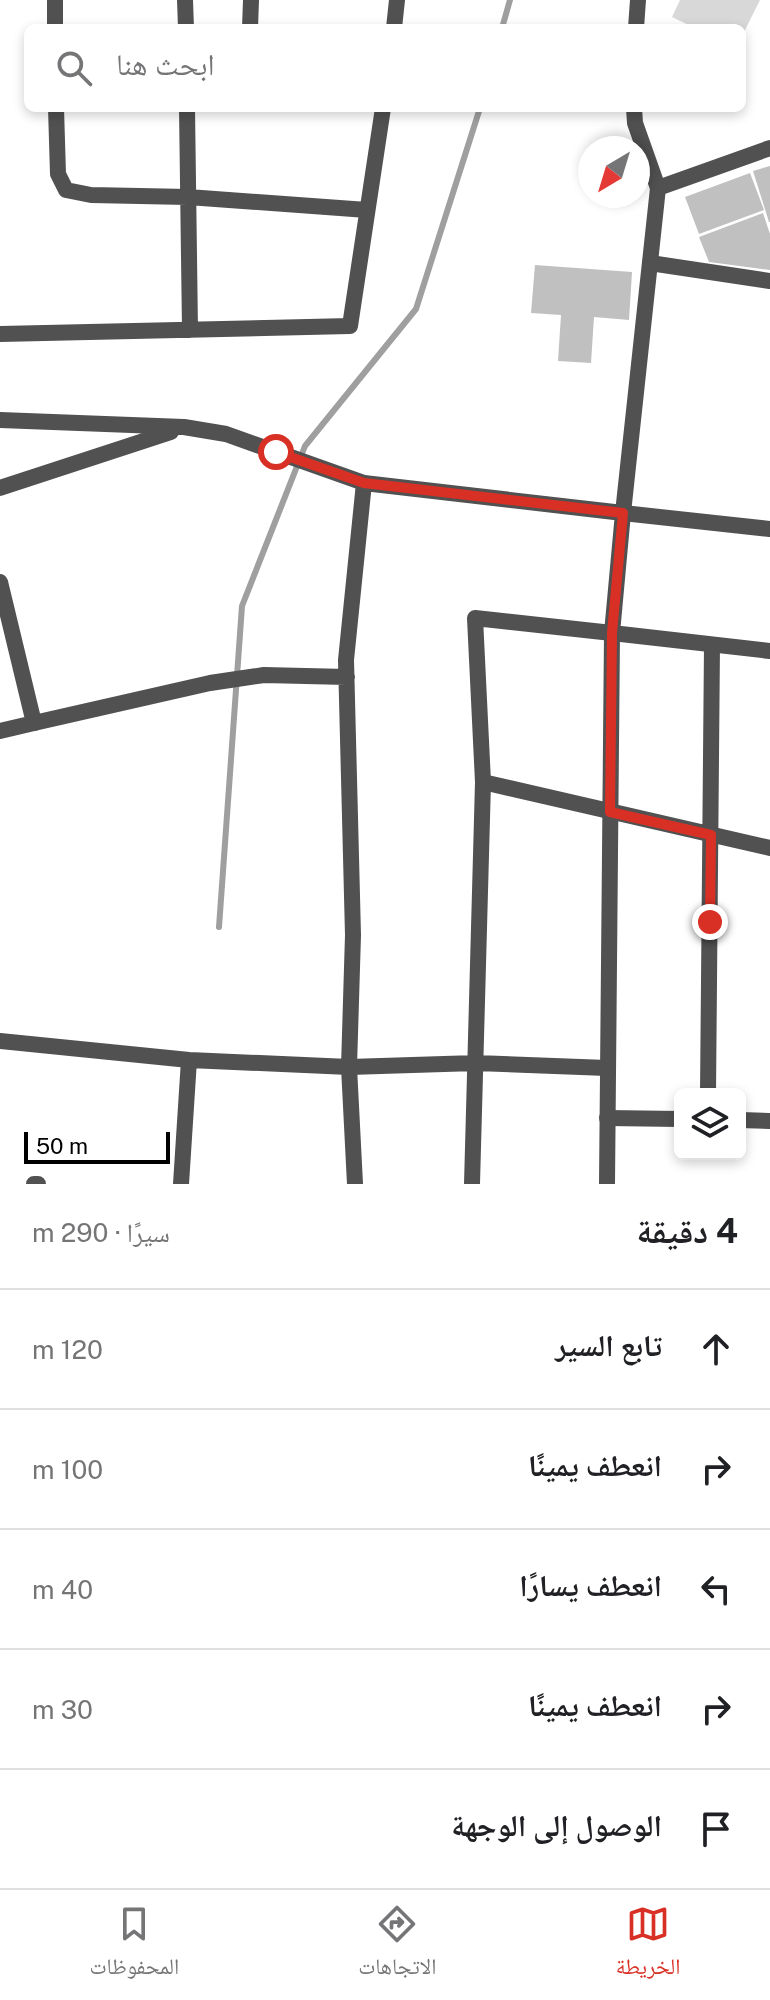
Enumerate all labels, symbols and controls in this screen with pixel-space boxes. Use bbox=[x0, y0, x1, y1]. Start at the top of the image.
search box bbox=[24, 24, 746, 112]
icon: search bbox=[52, 46, 96, 90]
text: ابحث هنا bbox=[116, 46, 215, 82]
north arrow bbox=[578, 136, 650, 208]
route start bbox=[258, 434, 294, 470]
route end bbox=[692, 904, 728, 940]
map controls bbox=[674, 1088, 746, 1160]
button: layers bbox=[674, 1088, 746, 1160]
scale bar bbox=[24, 1128, 170, 1164]
text: 50 m bbox=[36, 1133, 88, 1159]
text: 4 دقيقة bbox=[637, 1211, 738, 1251]
text: سيرًا · 290 m bbox=[32, 1217, 170, 1248]
text: تابع السير bbox=[555, 1327, 662, 1363]
icon: ahead bbox=[694, 1327, 738, 1371]
text: 120 m bbox=[32, 1334, 103, 1365]
text: انعطف يمينًا bbox=[528, 1447, 662, 1483]
icon: right bbox=[694, 1447, 738, 1491]
text: 100 m bbox=[32, 1454, 103, 1485]
text: انعطف يسارًا bbox=[519, 1567, 662, 1603]
icon: left bbox=[694, 1567, 738, 1611]
text: 40 m bbox=[32, 1574, 93, 1605]
text: انعطف يمينًا bbox=[528, 1687, 662, 1723]
icon: right bbox=[694, 1687, 738, 1731]
text: 30 m bbox=[32, 1694, 93, 1725]
text: الوصول إلى الوجهة bbox=[451, 1807, 662, 1843]
icon: arrive bbox=[694, 1807, 738, 1851]
tab: المحفوظات bbox=[90, 1902, 179, 1988]
tab: الاتجاهات bbox=[358, 1902, 436, 1988]
tab: الخريطة bbox=[616, 1902, 680, 1988]

